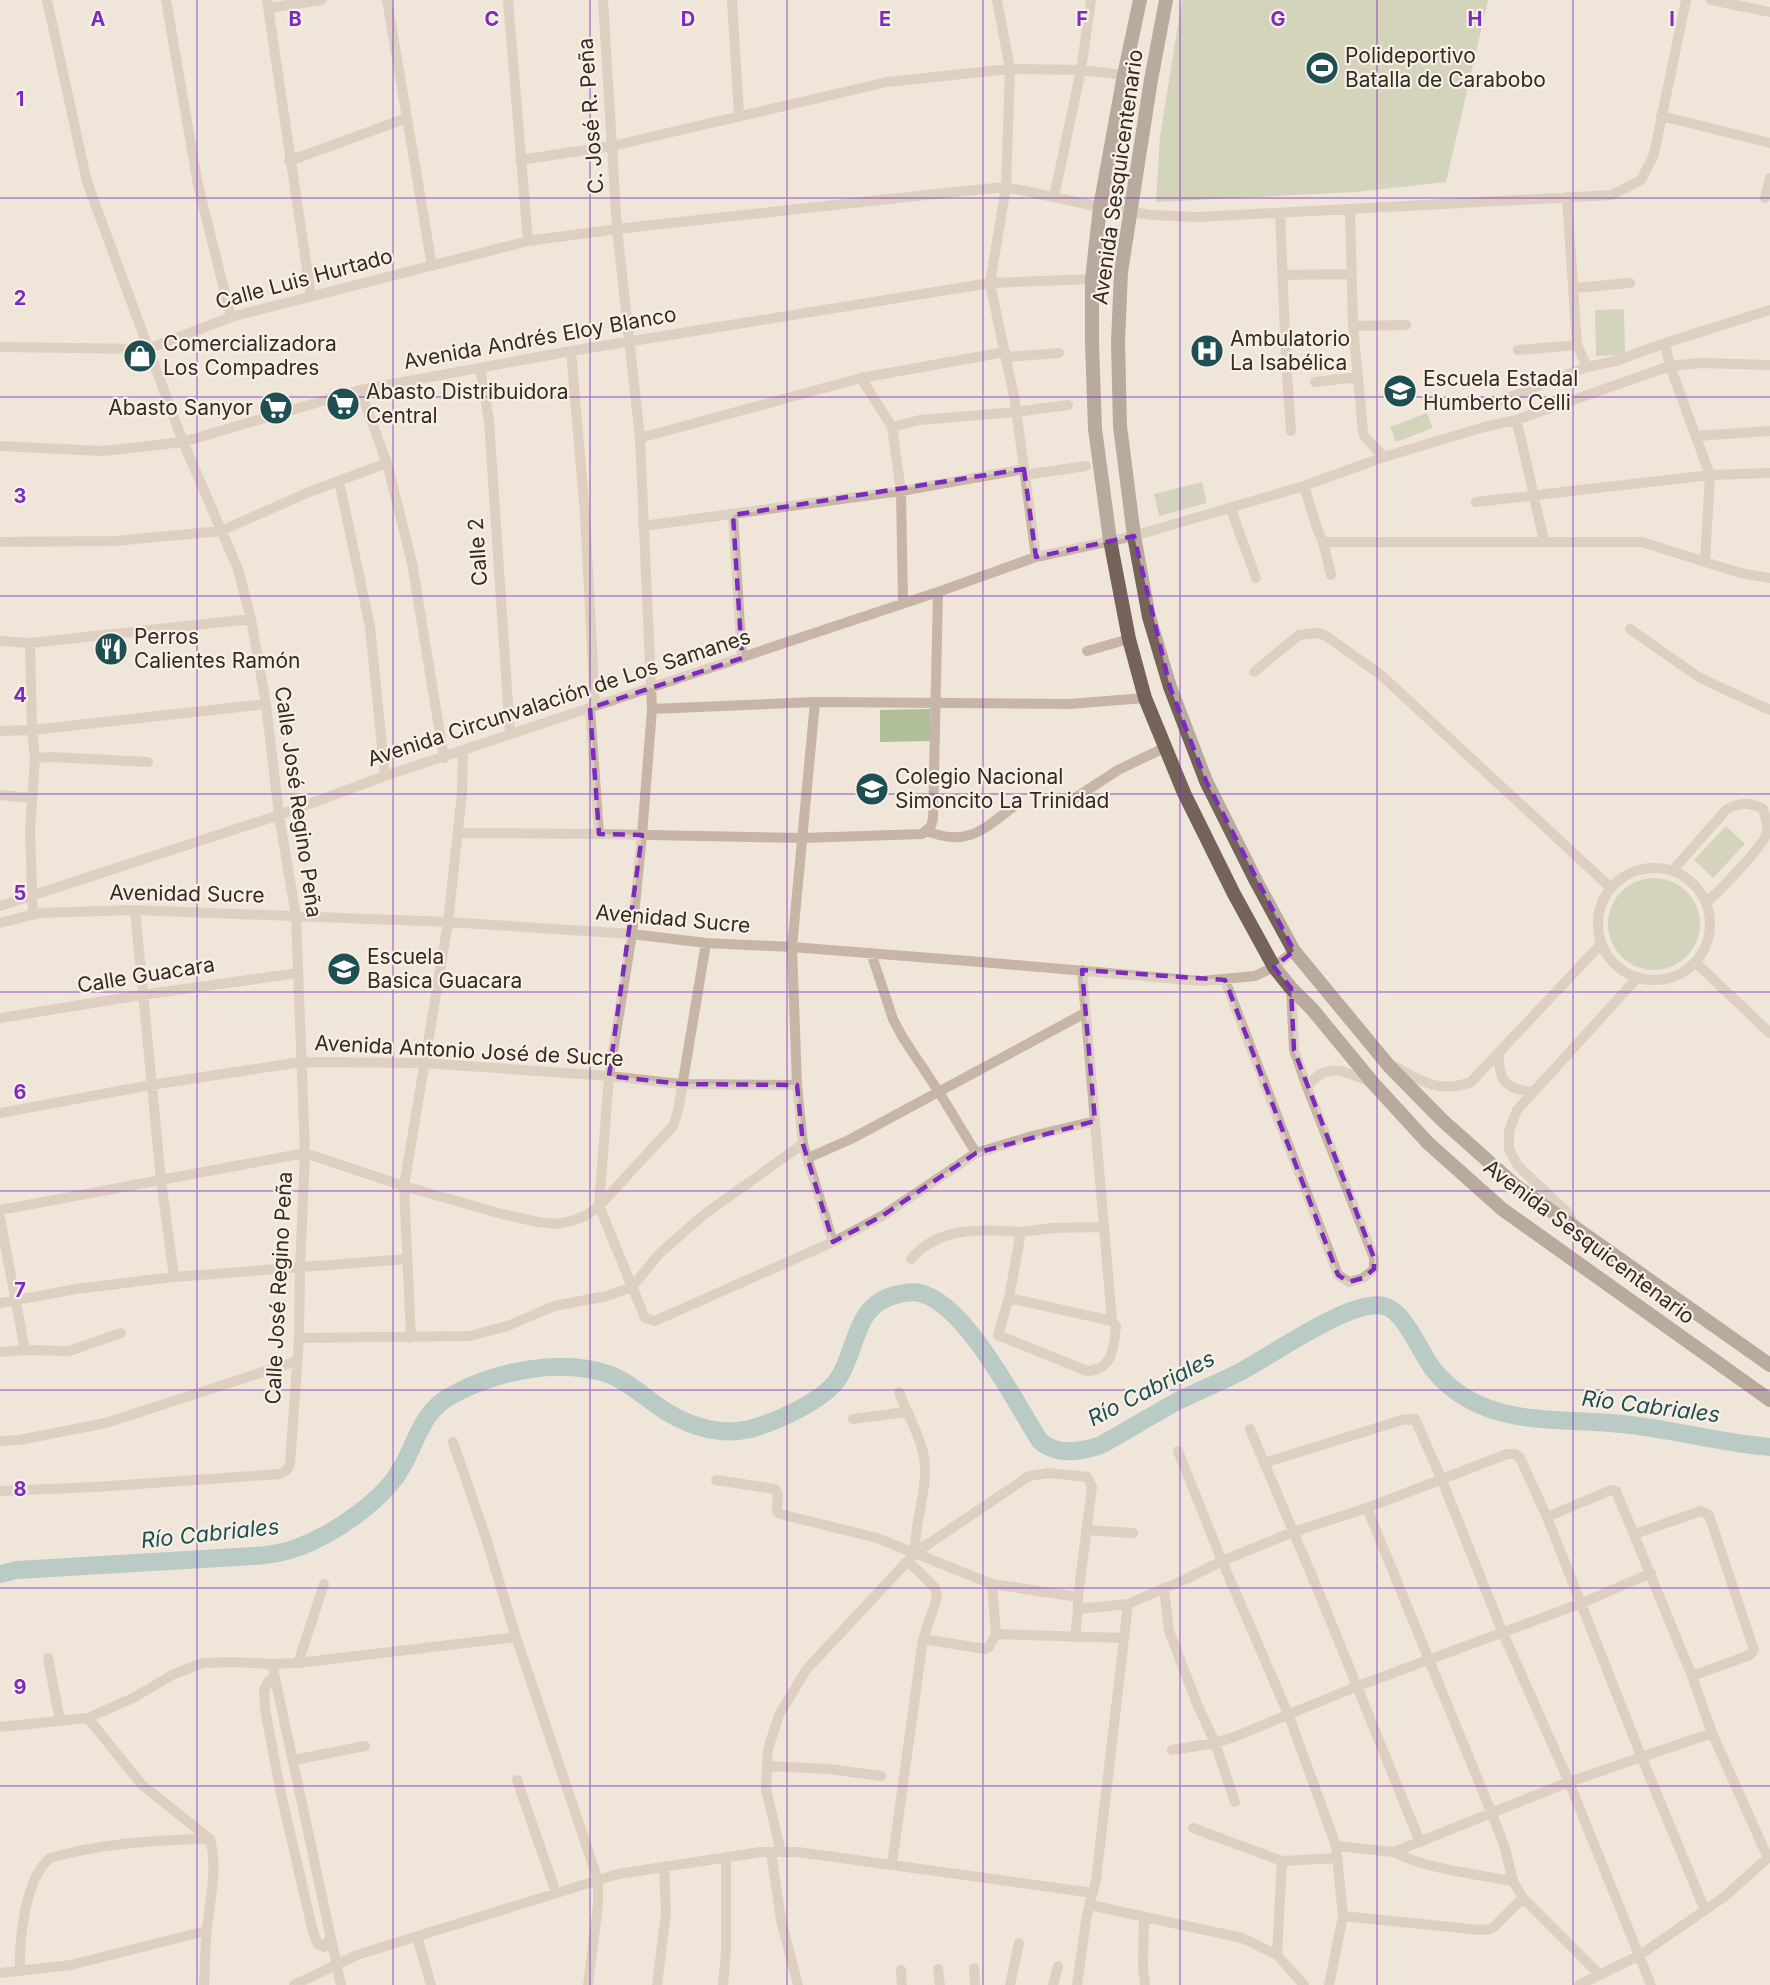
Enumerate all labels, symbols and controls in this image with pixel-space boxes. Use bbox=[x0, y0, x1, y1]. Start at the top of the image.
text: A bbox=[91, 7, 106, 31]
text: B bbox=[288, 7, 302, 31]
text: C bbox=[485, 7, 499, 31]
text: D bbox=[681, 7, 695, 31]
text: E bbox=[879, 7, 891, 31]
text: F bbox=[1076, 7, 1088, 31]
text: G bbox=[1270, 7, 1286, 31]
text: H bbox=[1468, 7, 1482, 31]
text: I bbox=[1669, 7, 1675, 31]
street label: C. José R. Peña bbox=[573, 37, 608, 195]
place label: Polideportivo Batalla de Carabobo bbox=[1345, 43, 1546, 92]
street label: Avenida Sesquicentenario bbox=[1087, 48, 1148, 306]
sports icon: Polideportivo Batalla de Carabobo bbox=[1304, 50, 1340, 86]
text: 1 bbox=[16, 87, 24, 111]
street label: Calle Luis Hurtado bbox=[213, 243, 395, 314]
text: 2 bbox=[14, 286, 26, 310]
street label: Avenida Andrés Eloy Blanco bbox=[402, 301, 678, 374]
place label: Ambulatorio La Isabélica bbox=[1230, 326, 1350, 375]
place label: Comercializadora Los Compadres bbox=[163, 331, 337, 380]
hospital icon: Ambulatorio La Isabélica bbox=[1189, 333, 1225, 369]
shop icon: Comercializadora Los Compadres bbox=[122, 338, 158, 374]
place label: Escuela Estadal Humberto Celli bbox=[1423, 366, 1578, 415]
school or university icon: Escuela Estadal Humberto Celli bbox=[1382, 373, 1418, 409]
place label: Abasto Distribuidora Central bbox=[366, 379, 569, 428]
supermarket icon: Abasto Distribuidora Central bbox=[325, 386, 361, 422]
supermarket icon: Abasto Sanyor bbox=[258, 390, 294, 426]
place label: Abasto Sanyor bbox=[108, 395, 253, 420]
text: 3 bbox=[14, 484, 26, 508]
street label: Calle 2 bbox=[463, 517, 492, 587]
place label: Perros Calientes Ramón bbox=[134, 624, 300, 673]
street label: Avenida Circunvalación de Los Samanes bbox=[364, 624, 754, 771]
restaurant icon: Perros Calientes Ramón bbox=[93, 631, 129, 667]
text: 4 bbox=[13, 683, 27, 707]
street label: Calle José Regino Peña bbox=[270, 685, 327, 919]
place label: Colegio Nacional Simoncito La Trinidad bbox=[895, 764, 1109, 813]
school or university icon: Colegio Nacional Simoncito La Trinidad bbox=[854, 771, 890, 807]
street label: Avenidad Sucre bbox=[109, 880, 265, 907]
text: 5 bbox=[14, 881, 26, 905]
street label: Avenidad Sucre bbox=[595, 899, 751, 938]
place label: Escuela Basica Guacara bbox=[367, 944, 522, 993]
street label: Calle Guacara bbox=[75, 951, 217, 998]
school or university icon: Escuela Basica Guacara bbox=[326, 951, 362, 987]
street label: Avenida Antonio José de Sucre bbox=[314, 1030, 624, 1071]
text: 6 bbox=[14, 1080, 27, 1104]
street label: Avenida Sesquicentenario bbox=[1479, 1154, 1700, 1329]
street label: Calle José Regino Peña bbox=[260, 1171, 297, 1405]
text: 7 bbox=[14, 1278, 26, 1302]
water label: Río Cabriales bbox=[1083, 1345, 1219, 1431]
water label: Río Cabriales bbox=[1580, 1385, 1722, 1427]
text: 8 bbox=[13, 1477, 27, 1501]
water label: Río Cabriales bbox=[140, 1513, 280, 1553]
text: 9 bbox=[14, 1675, 27, 1699]

